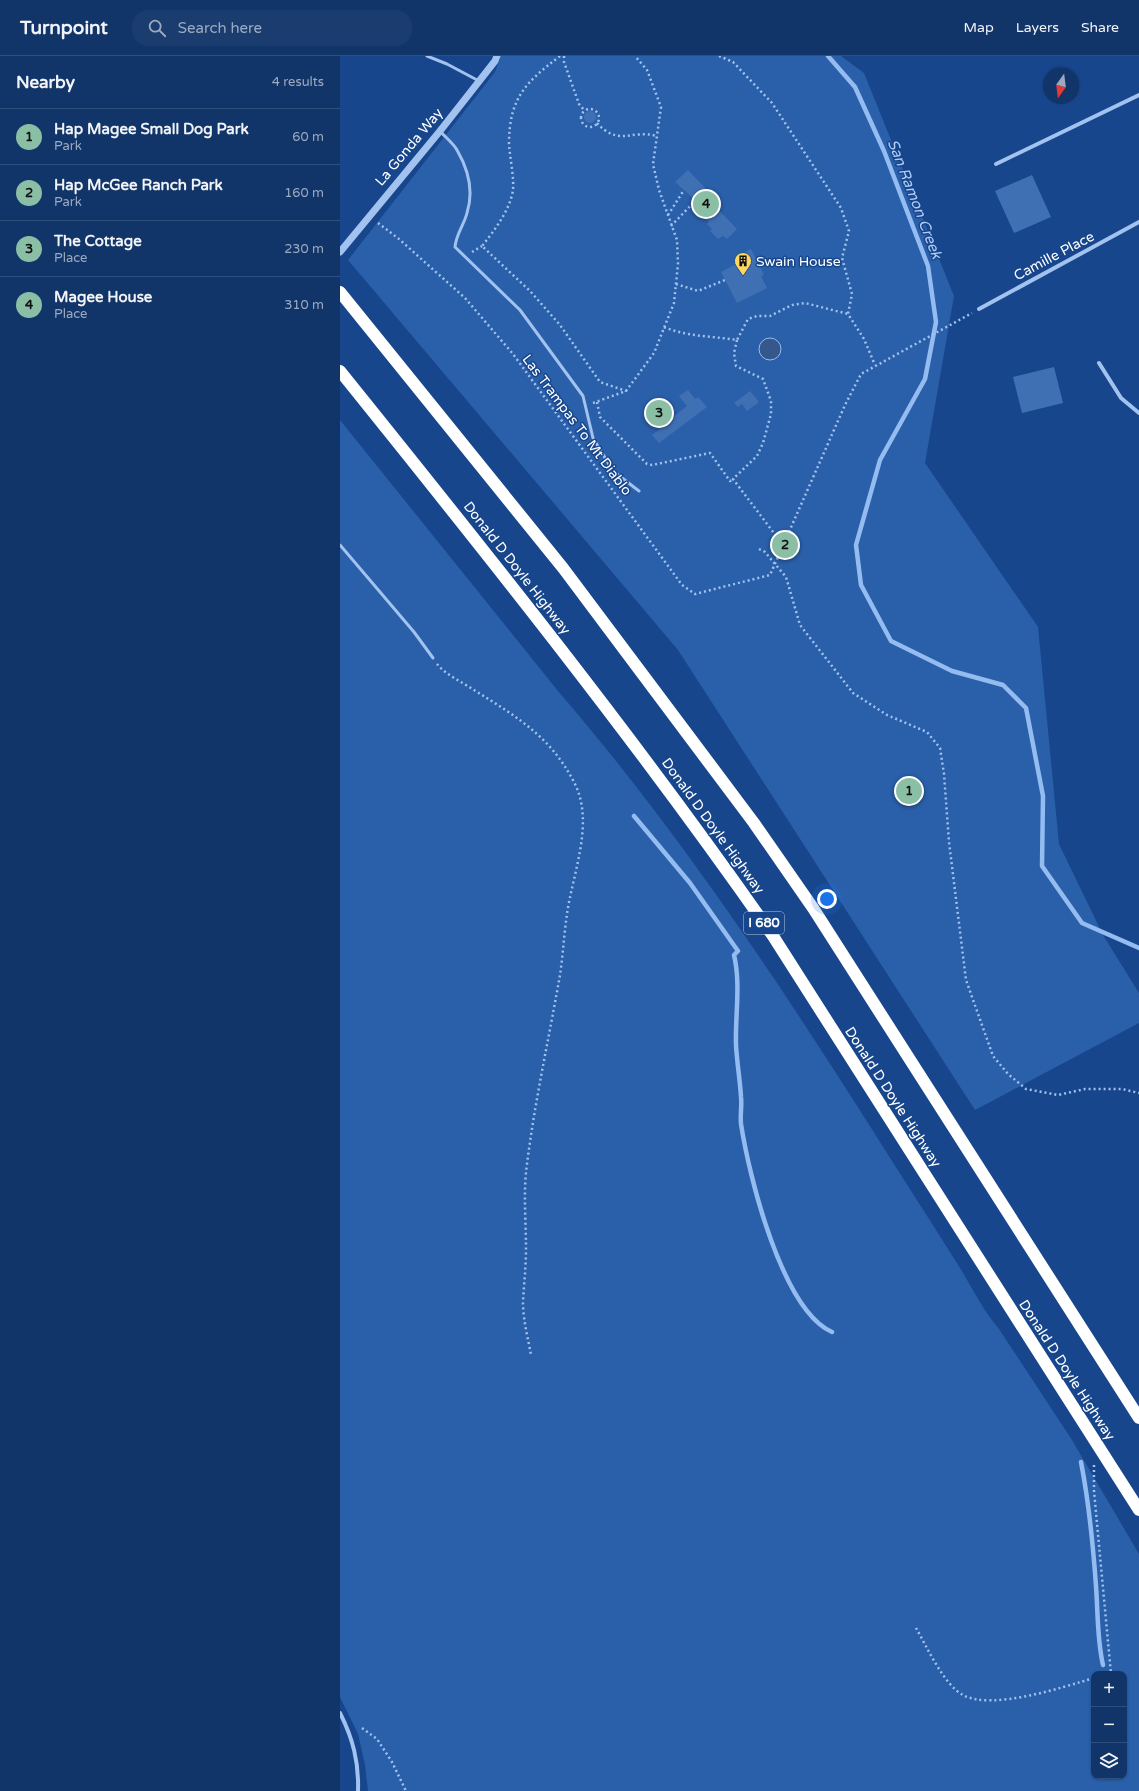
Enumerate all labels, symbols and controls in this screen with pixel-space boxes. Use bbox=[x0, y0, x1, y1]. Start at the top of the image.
search box bbox=[132, 10, 412, 46]
text: Turnpoint bbox=[20, 17, 108, 39]
icon: search bbox=[146, 17, 168, 39]
text: Search here bbox=[178, 19, 262, 37]
text: Map bbox=[964, 19, 994, 36]
text: Layers bbox=[1016, 19, 1059, 36]
text: Share bbox=[1081, 19, 1119, 36]
north arrow bbox=[1043, 68, 1079, 104]
text: Nearby bbox=[16, 72, 75, 93]
text: 4 results bbox=[272, 74, 324, 90]
street label: La Gonda Way bbox=[372, 104, 447, 189]
text: Hap Magee Small Dog Park bbox=[54, 120, 249, 138]
text: 1 bbox=[25, 129, 33, 145]
text: 60 m bbox=[292, 129, 324, 145]
water label: San Ramon Creek bbox=[884, 137, 947, 263]
text: Park bbox=[54, 138, 82, 154]
text: Hap McGee Ranch Park bbox=[54, 176, 223, 194]
text: 2 bbox=[25, 185, 33, 201]
text: 160 m bbox=[284, 185, 324, 201]
pin: 4 bbox=[693, 189, 719, 219]
text: Park bbox=[54, 194, 82, 210]
street label: Camille Place bbox=[1011, 228, 1097, 284]
text: The Cottage bbox=[54, 232, 142, 250]
text: 3 bbox=[25, 241, 33, 257]
text: 230 m bbox=[284, 241, 324, 257]
text: Place bbox=[54, 250, 87, 266]
building icon: Swain House bbox=[733, 251, 753, 276]
place label: Swain House bbox=[756, 253, 841, 270]
text: Magee House bbox=[54, 288, 152, 306]
text: 4 bbox=[25, 297, 33, 313]
text: 310 m bbox=[284, 297, 324, 313]
text: Place bbox=[54, 306, 87, 322]
street label: Las Trampas To Mt Diablo bbox=[519, 351, 635, 499]
pin: 3 bbox=[646, 398, 672, 428]
street label: Donald D Doyle Highway bbox=[460, 498, 574, 638]
pin: 2 bbox=[772, 530, 798, 560]
street label: Donald D Doyle Highway bbox=[658, 755, 768, 898]
pin: 1 bbox=[896, 776, 922, 806]
your location bbox=[817, 889, 837, 909]
road number: I 680 bbox=[744, 912, 784, 934]
street label: Donald D Doyle Highway bbox=[841, 1024, 945, 1171]
street label: Donald D Doyle Highway bbox=[1015, 1297, 1119, 1444]
map controls bbox=[1091, 1671, 1127, 1779]
button: + bbox=[1091, 1671, 1127, 1707]
button: − bbox=[1091, 1707, 1127, 1743]
button: layers bbox=[1091, 1743, 1127, 1779]

